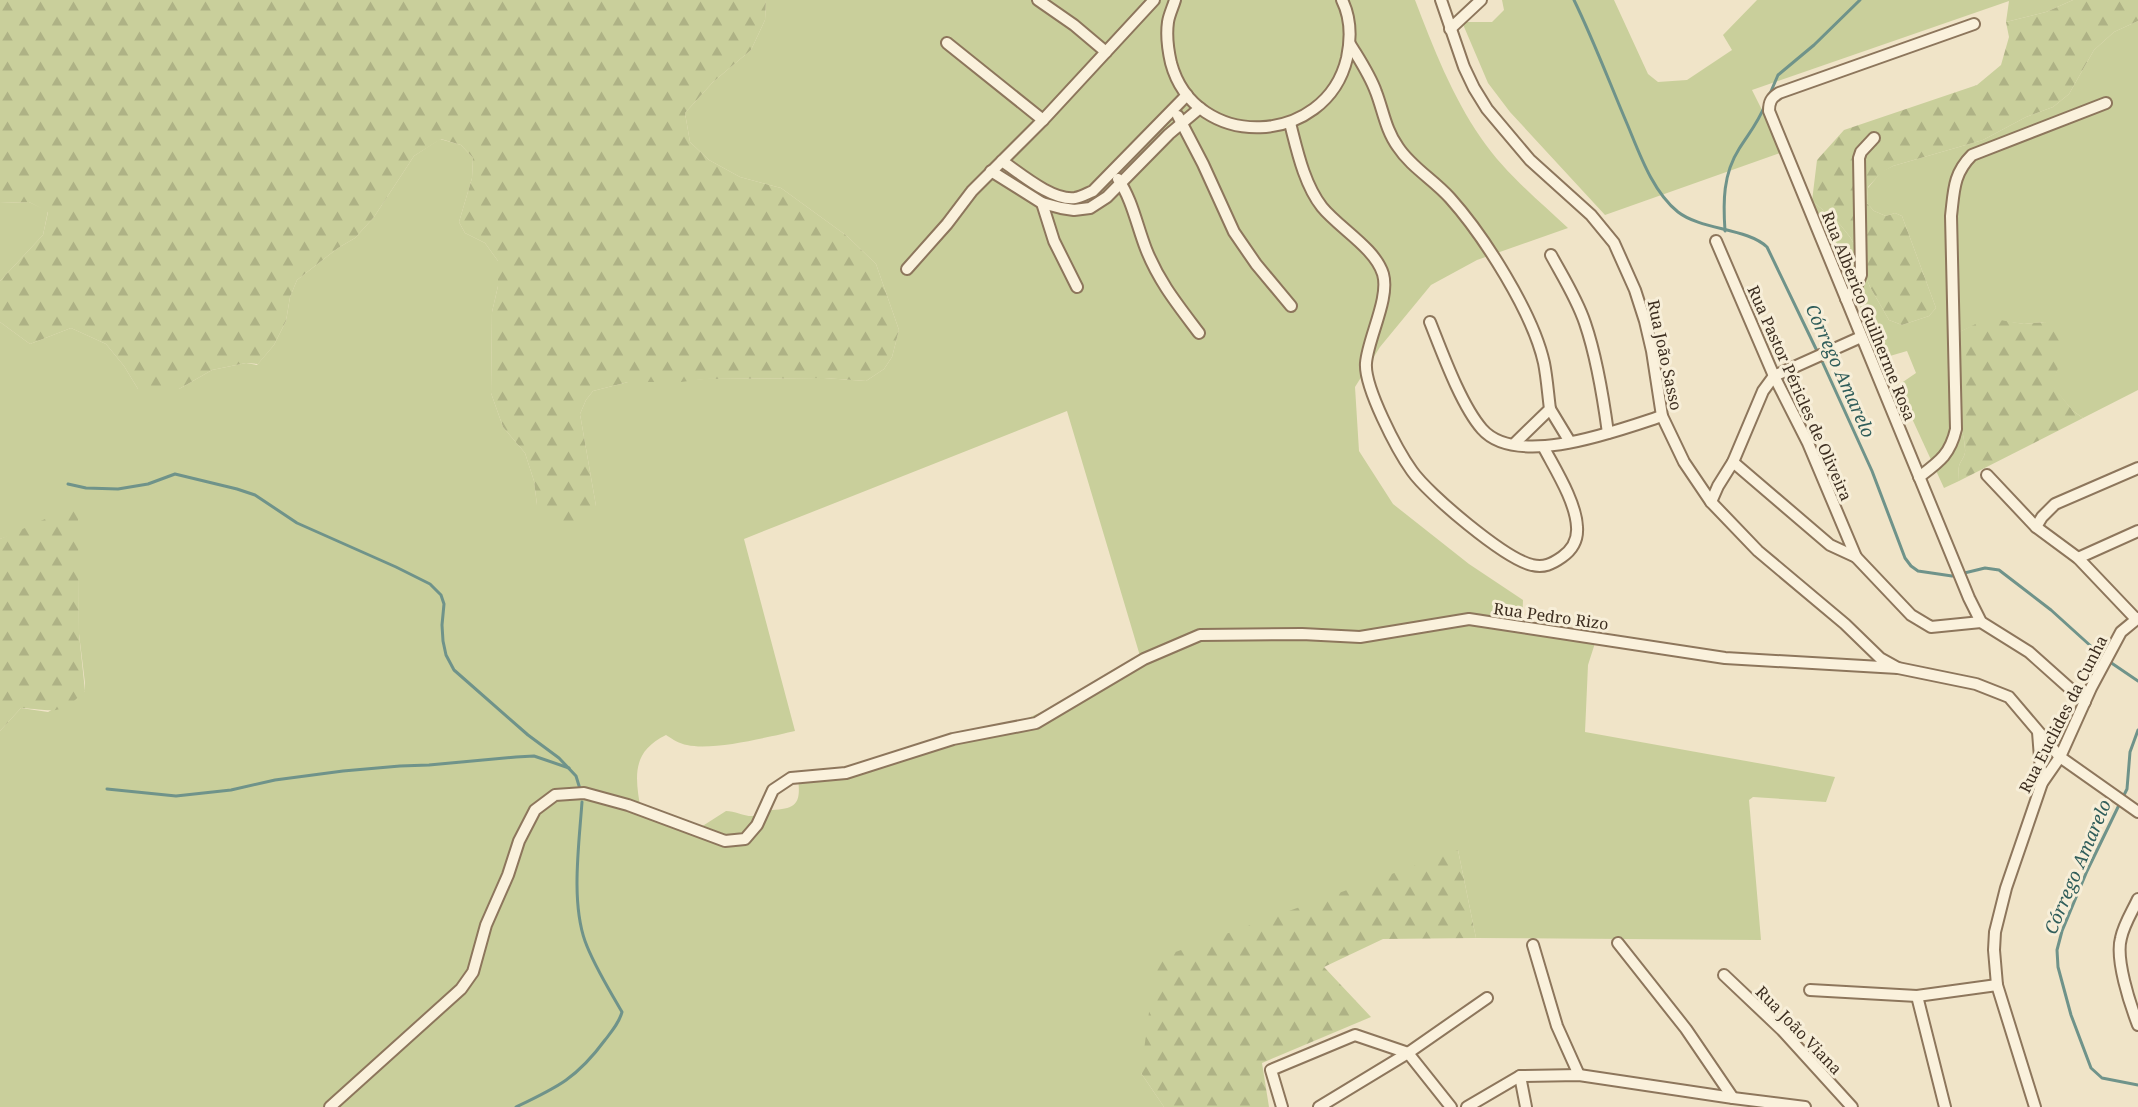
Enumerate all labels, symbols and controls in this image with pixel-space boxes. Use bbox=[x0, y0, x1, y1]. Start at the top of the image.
street label: Rua Alberico Guilherme Rosa bbox=[1817, 208, 1921, 424]
street label: Rua Pastor Péricles de Oliveira bbox=[1742, 282, 1858, 504]
street label: Rua João Sasso bbox=[1643, 298, 1687, 412]
water label: Córrego Amarelo bbox=[1801, 300, 1881, 441]
street label: Rua Pedro Rizo bbox=[1492, 597, 1610, 635]
street label: Rua Euclides da Cunha bbox=[2014, 631, 2112, 797]
water label: Córrego Amarelo bbox=[2038, 796, 2116, 938]
street label: Rua João Viana bbox=[1751, 981, 1847, 1079]

